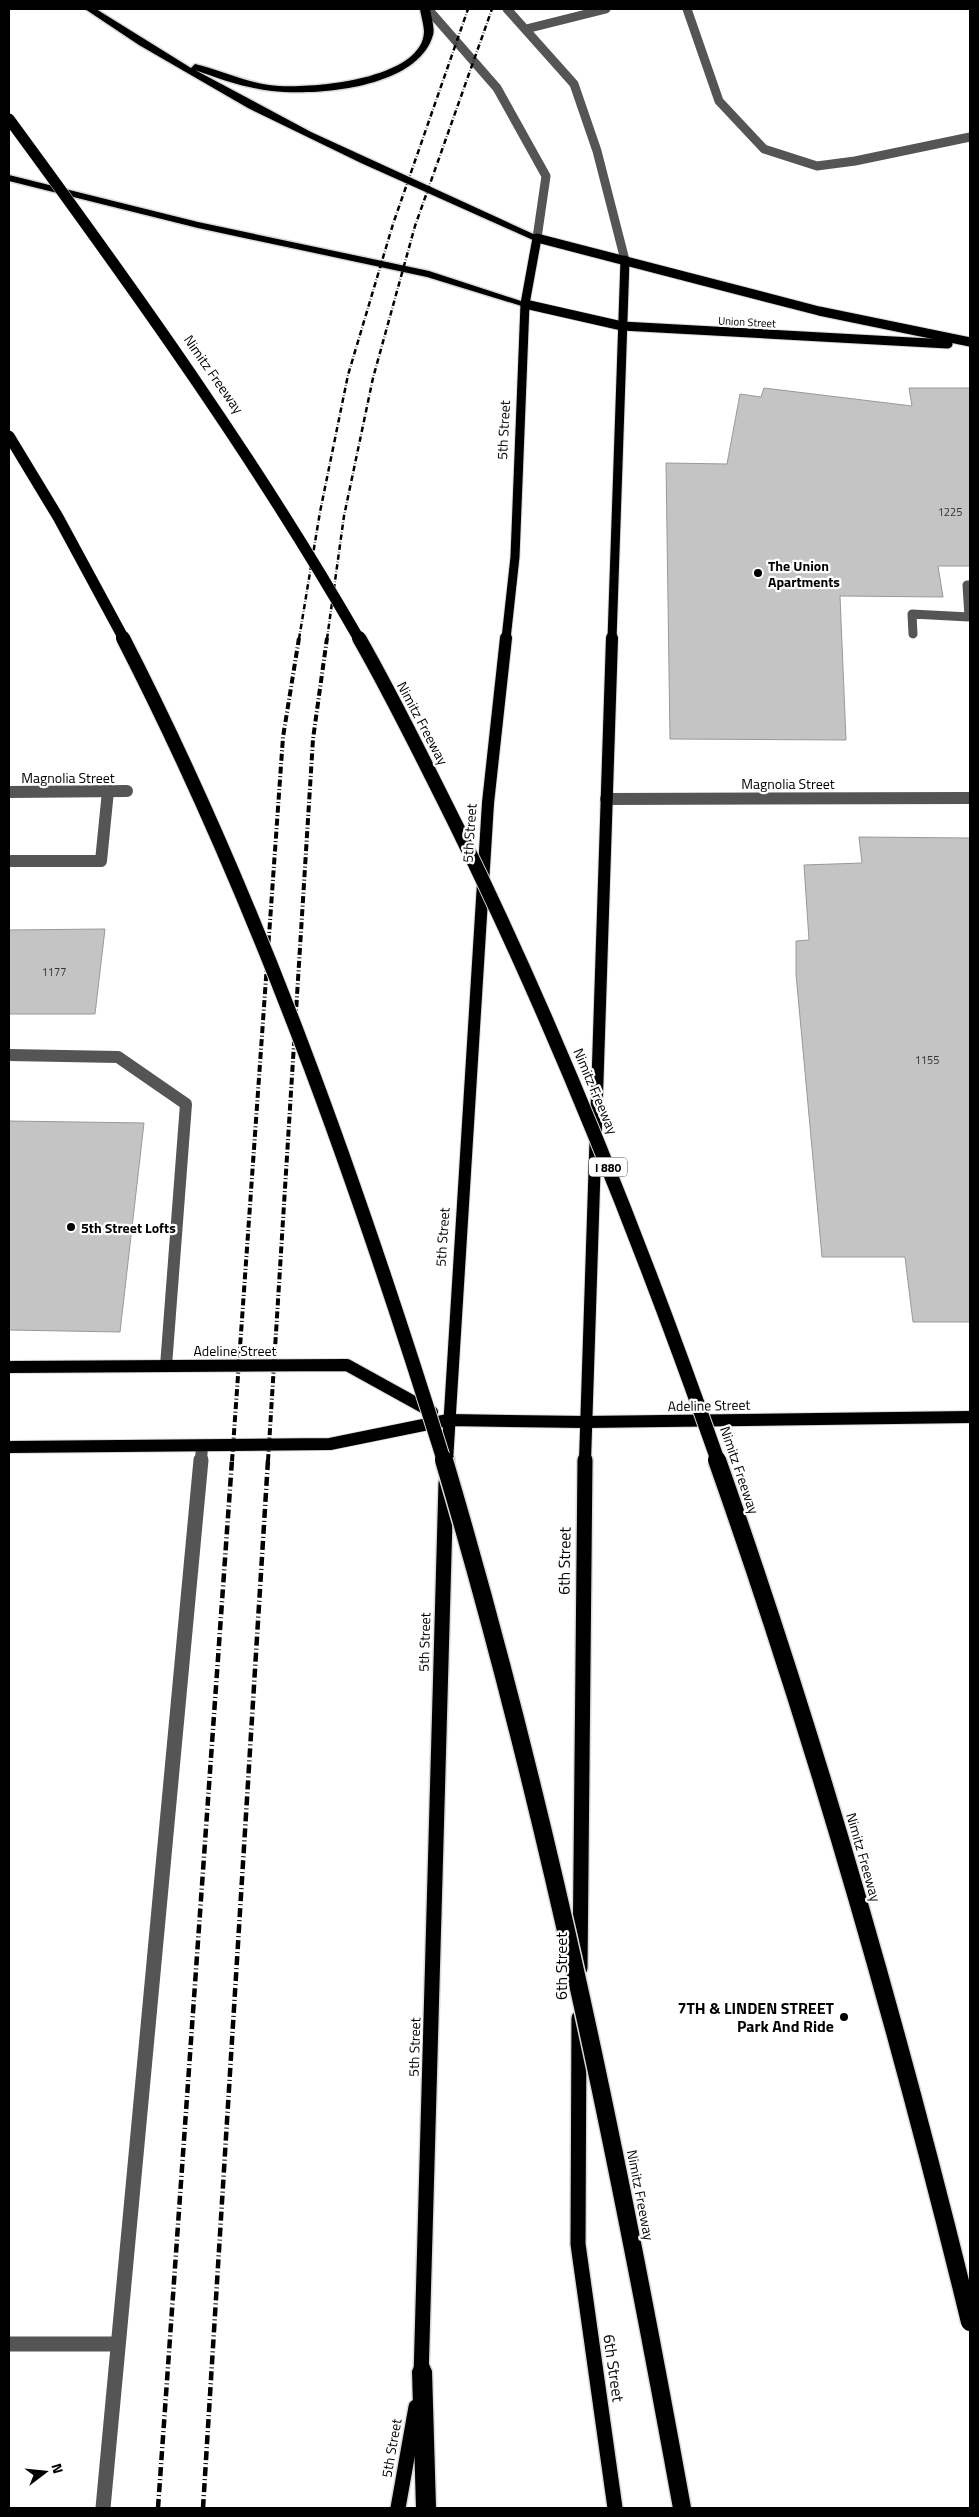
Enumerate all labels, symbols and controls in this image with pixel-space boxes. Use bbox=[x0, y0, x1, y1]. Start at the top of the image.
street label: Union Street bbox=[718, 312, 776, 332]
street label: Nimitz Freeway bbox=[179, 330, 249, 418]
street label: 5th Street bbox=[491, 400, 515, 460]
house number: 1225 bbox=[938, 504, 962, 520]
place label: The Union Apartments bbox=[768, 555, 840, 592]
marker: The Union Apartments bbox=[752, 567, 764, 579]
street label: Nimitz Freeway bbox=[392, 678, 454, 769]
street label: Magnolia Street bbox=[21, 767, 115, 788]
street label: Magnolia Street bbox=[741, 773, 835, 794]
street label: 5th Street bbox=[456, 803, 482, 863]
house number: 1177 bbox=[42, 964, 66, 980]
street label: Nimitz Freeway bbox=[568, 1045, 624, 1138]
house number: 1155 bbox=[915, 1052, 939, 1068]
road number: I 880 bbox=[589, 1158, 627, 1176]
street label: 5th Street bbox=[429, 1207, 455, 1267]
place label: 5th Street Lofts bbox=[81, 1217, 176, 1238]
marker: 5th Street Lofts bbox=[65, 1221, 77, 1233]
street label: Adeline Street bbox=[194, 1340, 276, 1361]
street label: Adeline Street bbox=[667, 1394, 751, 1416]
street label: Nimitz Freeway bbox=[715, 1423, 765, 1517]
street label: 6th Street bbox=[551, 1526, 577, 1595]
street label: 5th Street bbox=[412, 1612, 436, 1672]
street label: Nimitz Freeway bbox=[841, 1810, 887, 1904]
street label: 6th Street bbox=[549, 1932, 573, 2000]
place label: 7TH & LINDEN STREET Park And Ride bbox=[677, 1996, 835, 2038]
marker: 7TH & LINDEN STREET Park And Ride bbox=[838, 2011, 850, 2023]
street label: 5th Street bbox=[402, 2017, 426, 2077]
street label: Nimitz Freeway bbox=[622, 2148, 660, 2242]
street label: 6th Street bbox=[597, 2333, 631, 2404]
street label: 5th Street bbox=[375, 2417, 407, 2479]
north arrow bbox=[20, 2447, 70, 2497]
text: N bbox=[47, 2461, 69, 2476]

